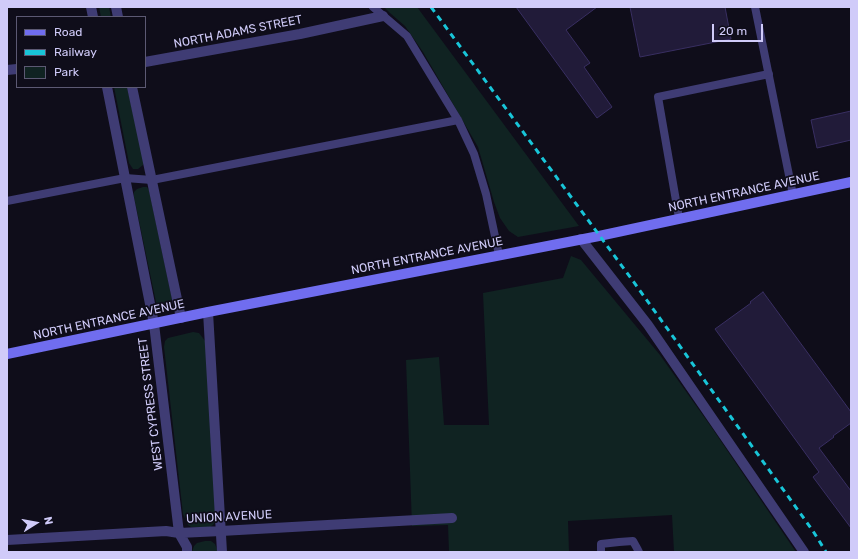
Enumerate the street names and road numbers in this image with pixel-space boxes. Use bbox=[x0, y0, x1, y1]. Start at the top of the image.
street label: NORTH ADAMS STREET bbox=[173, 12, 303, 52]
street label: NORTH ENTRANCE AVENUE bbox=[667, 169, 821, 215]
street label: NORTH ENTRANCE AVENUE bbox=[350, 234, 504, 278]
street label: NORTH ENTRANCE AVENUE bbox=[32, 297, 186, 343]
street label: WEST CYPRESS STREET bbox=[136, 337, 166, 471]
street label: UNION AVENUE bbox=[186, 508, 272, 526]

